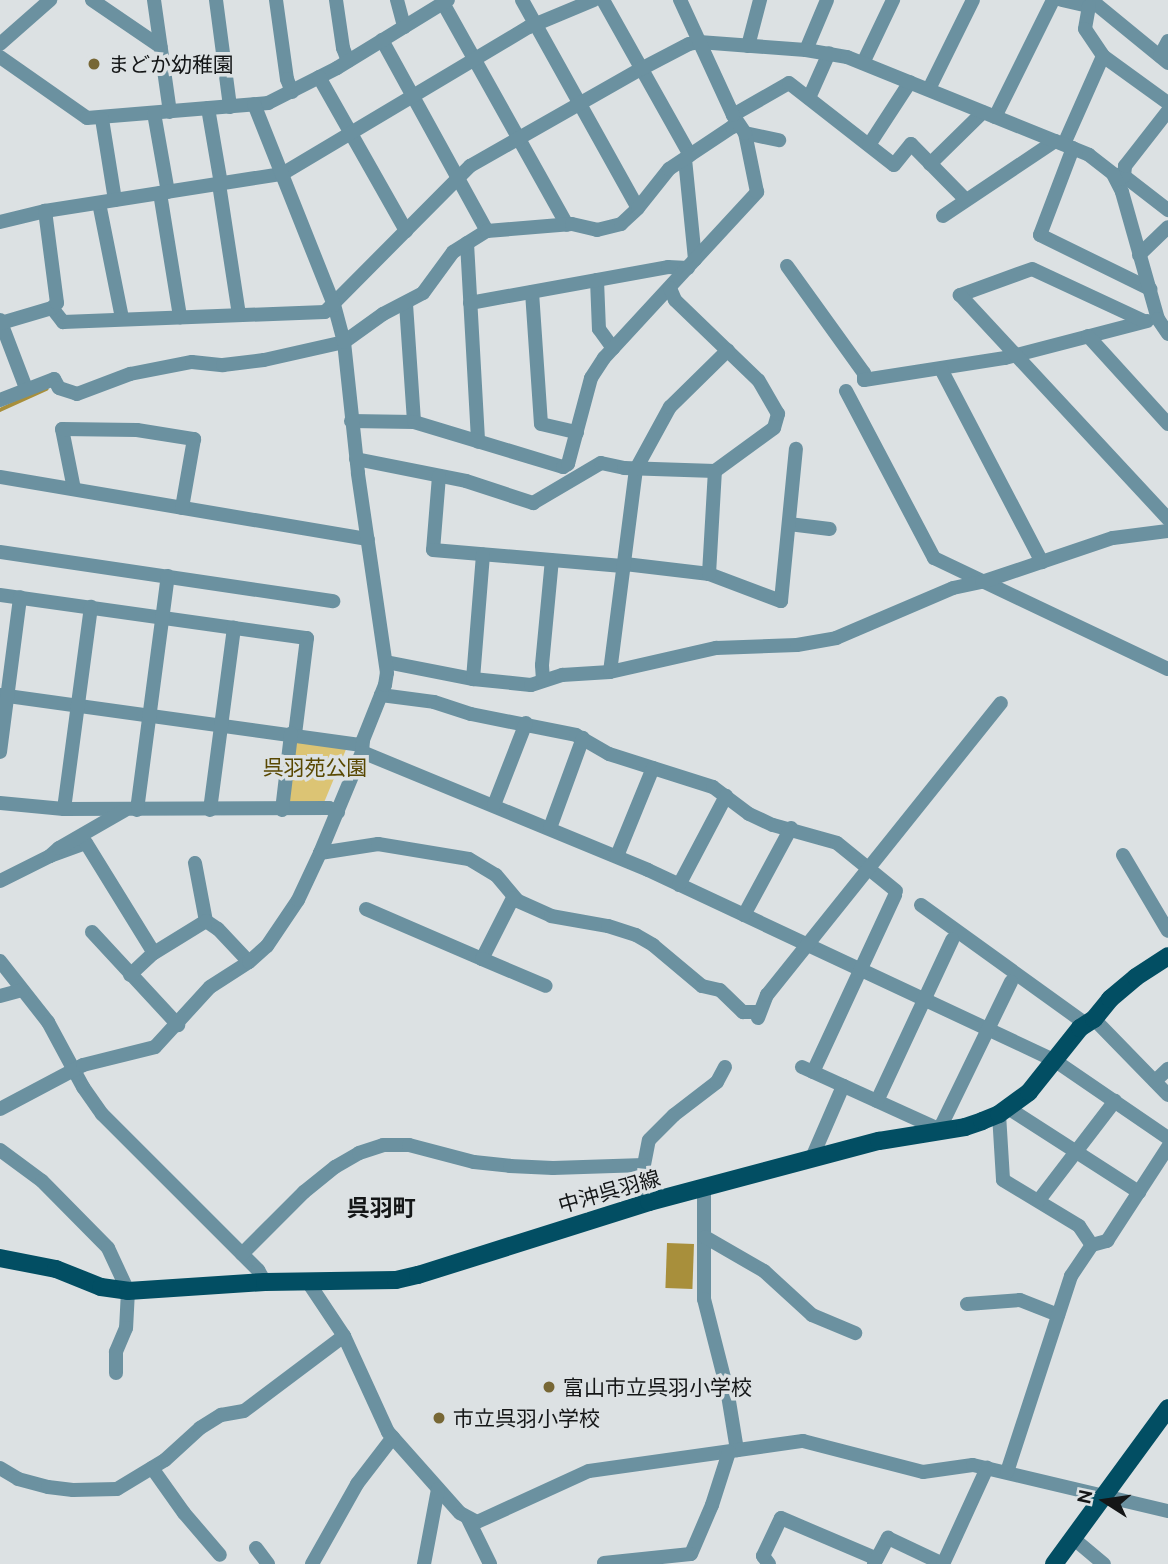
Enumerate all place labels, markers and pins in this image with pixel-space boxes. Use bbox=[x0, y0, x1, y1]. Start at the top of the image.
place label: まどか幼稚園 bbox=[108, 51, 234, 77]
marker: まどか幼稚園 bbox=[86, 56, 102, 72]
place label: 富山市立呉羽小学校 bbox=[563, 1374, 752, 1400]
marker: 富山市立呉羽小学校 bbox=[541, 1379, 557, 1395]
place label: 市立呉羽小学校 bbox=[453, 1405, 600, 1431]
marker: 市立呉羽小学校 bbox=[431, 1410, 447, 1426]

